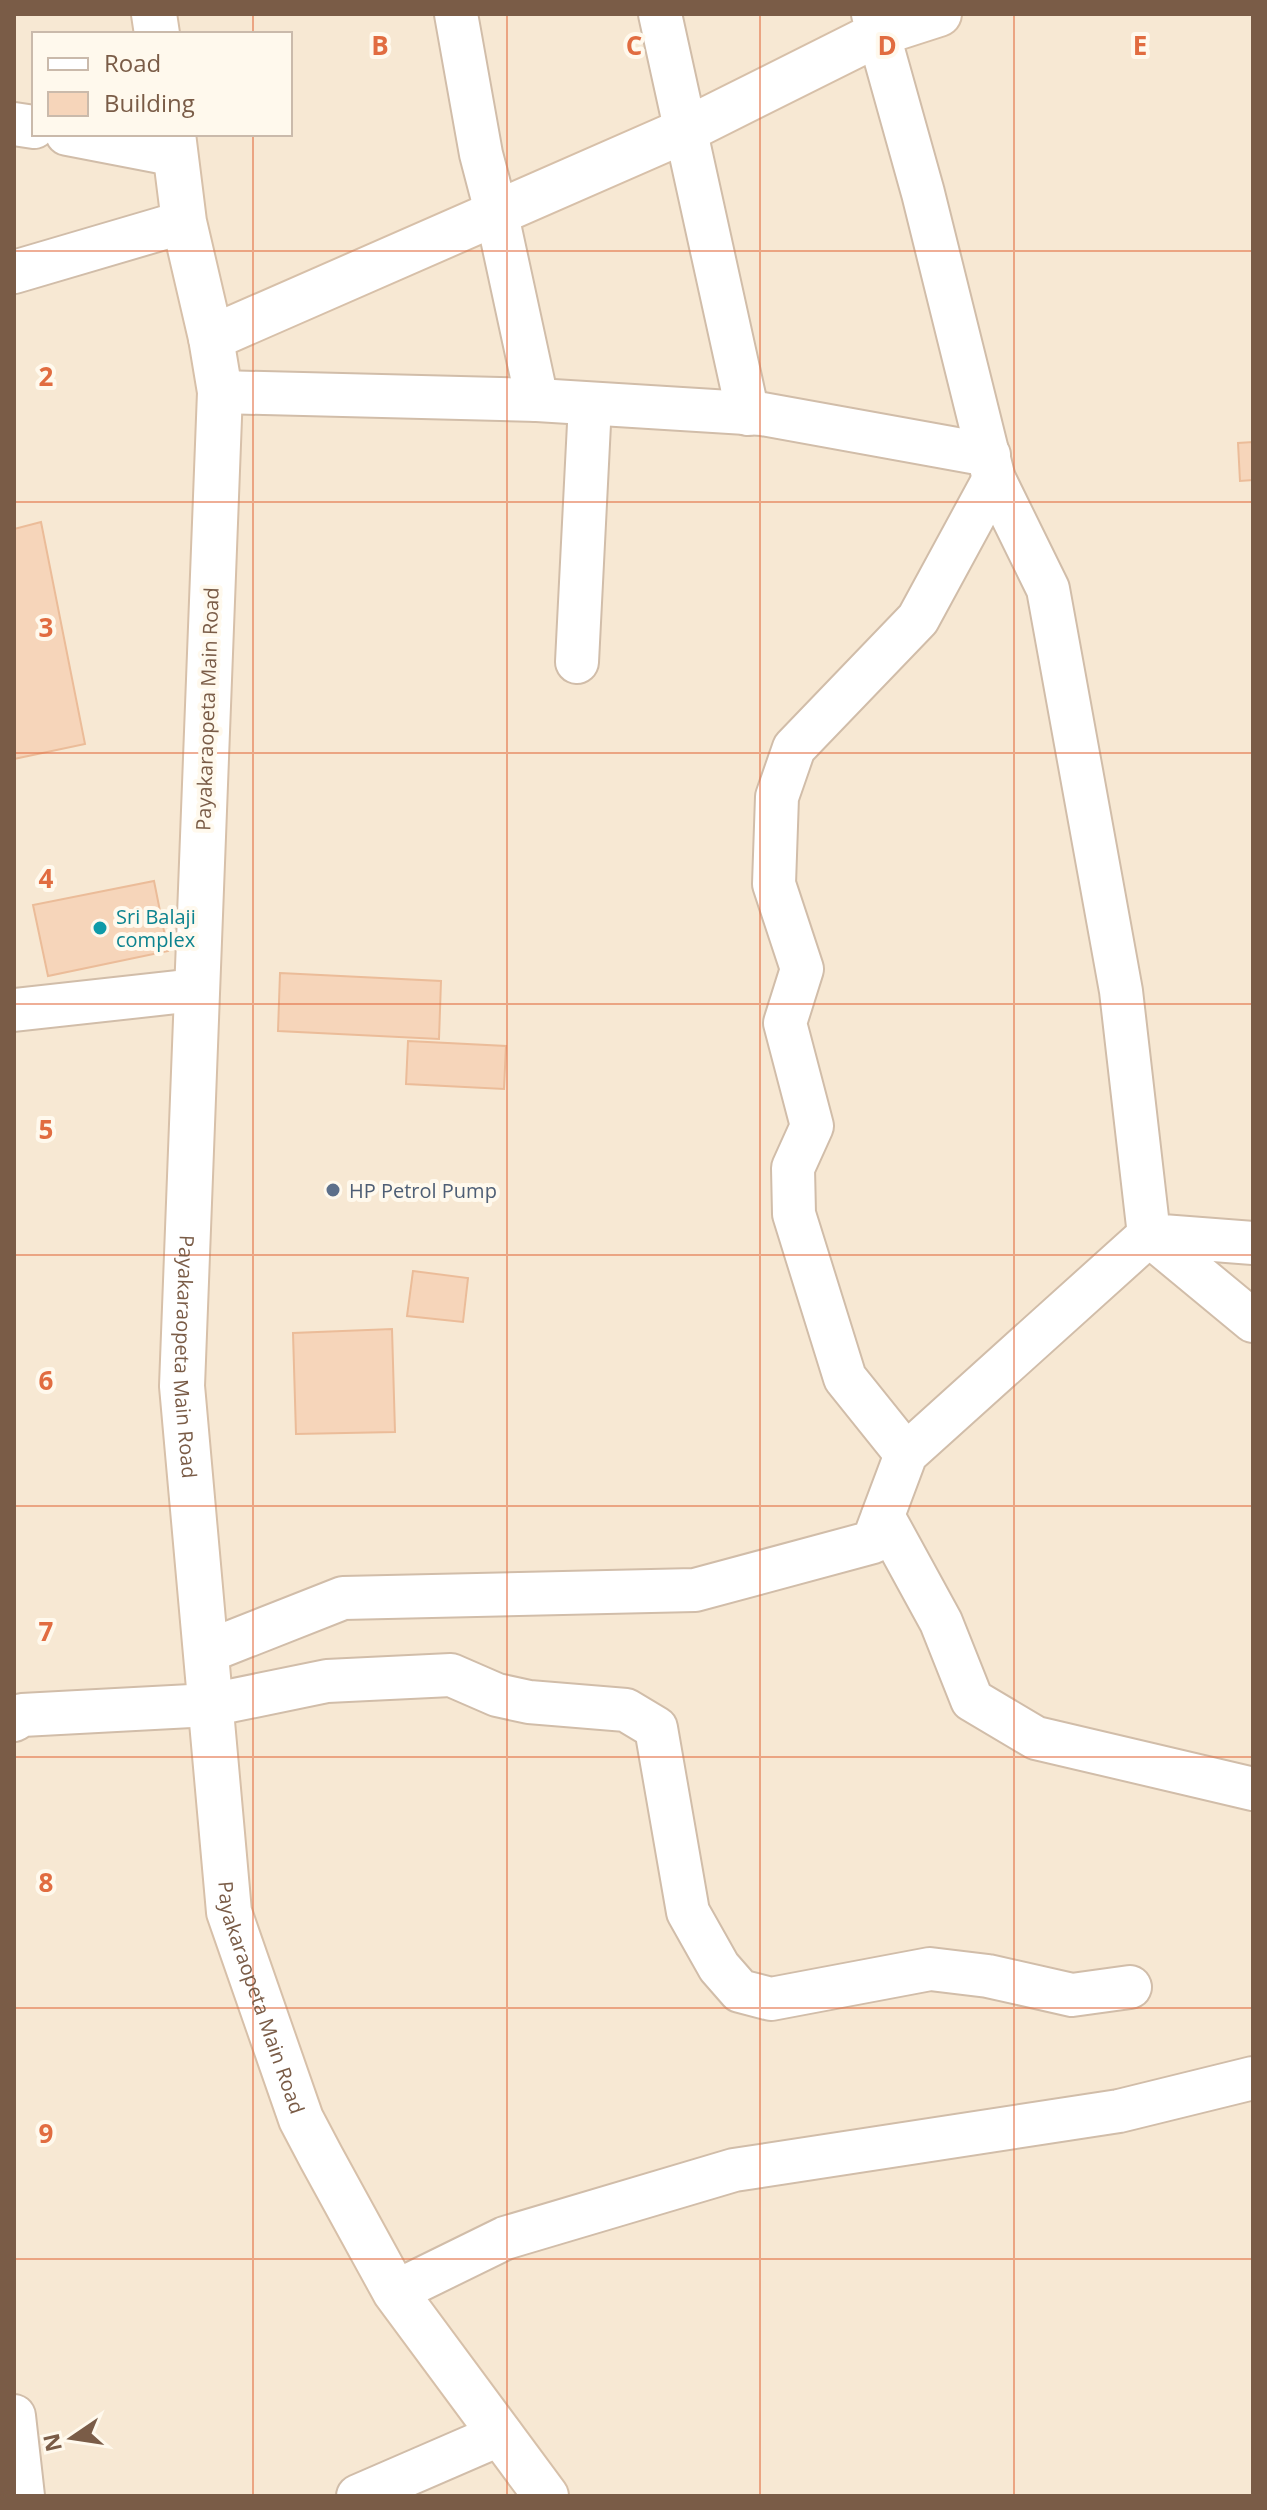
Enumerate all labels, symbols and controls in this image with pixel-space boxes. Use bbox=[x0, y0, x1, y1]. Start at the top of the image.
text: B bbox=[371, 27, 389, 63]
text: C bbox=[626, 27, 642, 63]
text: D bbox=[877, 27, 897, 63]
text: E bbox=[1133, 27, 1147, 63]
legend bbox=[32, 32, 292, 136]
text: Road bbox=[104, 46, 161, 79]
text: Building bbox=[104, 86, 195, 119]
text: 2 bbox=[39, 358, 54, 394]
street label: Payakaraopeta Main Road bbox=[189, 587, 225, 831]
text: 3 bbox=[39, 609, 53, 645]
text: 4 bbox=[39, 860, 54, 896]
place label: Sri Balaji complex bbox=[116, 903, 196, 953]
marker: Sri Balaji complex bbox=[91, 919, 109, 937]
text: 5 bbox=[39, 1111, 53, 1147]
place label: HP Petrol Pump bbox=[349, 1177, 497, 1204]
marker: HP Petrol Pump bbox=[324, 1181, 342, 1199]
street label: Payakaraopeta Main Road bbox=[168, 1235, 204, 1479]
text: 6 bbox=[39, 1362, 54, 1398]
text: 7 bbox=[39, 1613, 54, 1649]
text: 8 bbox=[39, 1864, 53, 1900]
street label: Payakaraopeta Main Road bbox=[213, 1880, 312, 2117]
text: 9 bbox=[39, 2115, 53, 2151]
north arrow bbox=[32, 2398, 112, 2478]
text: N bbox=[35, 2431, 68, 2455]

